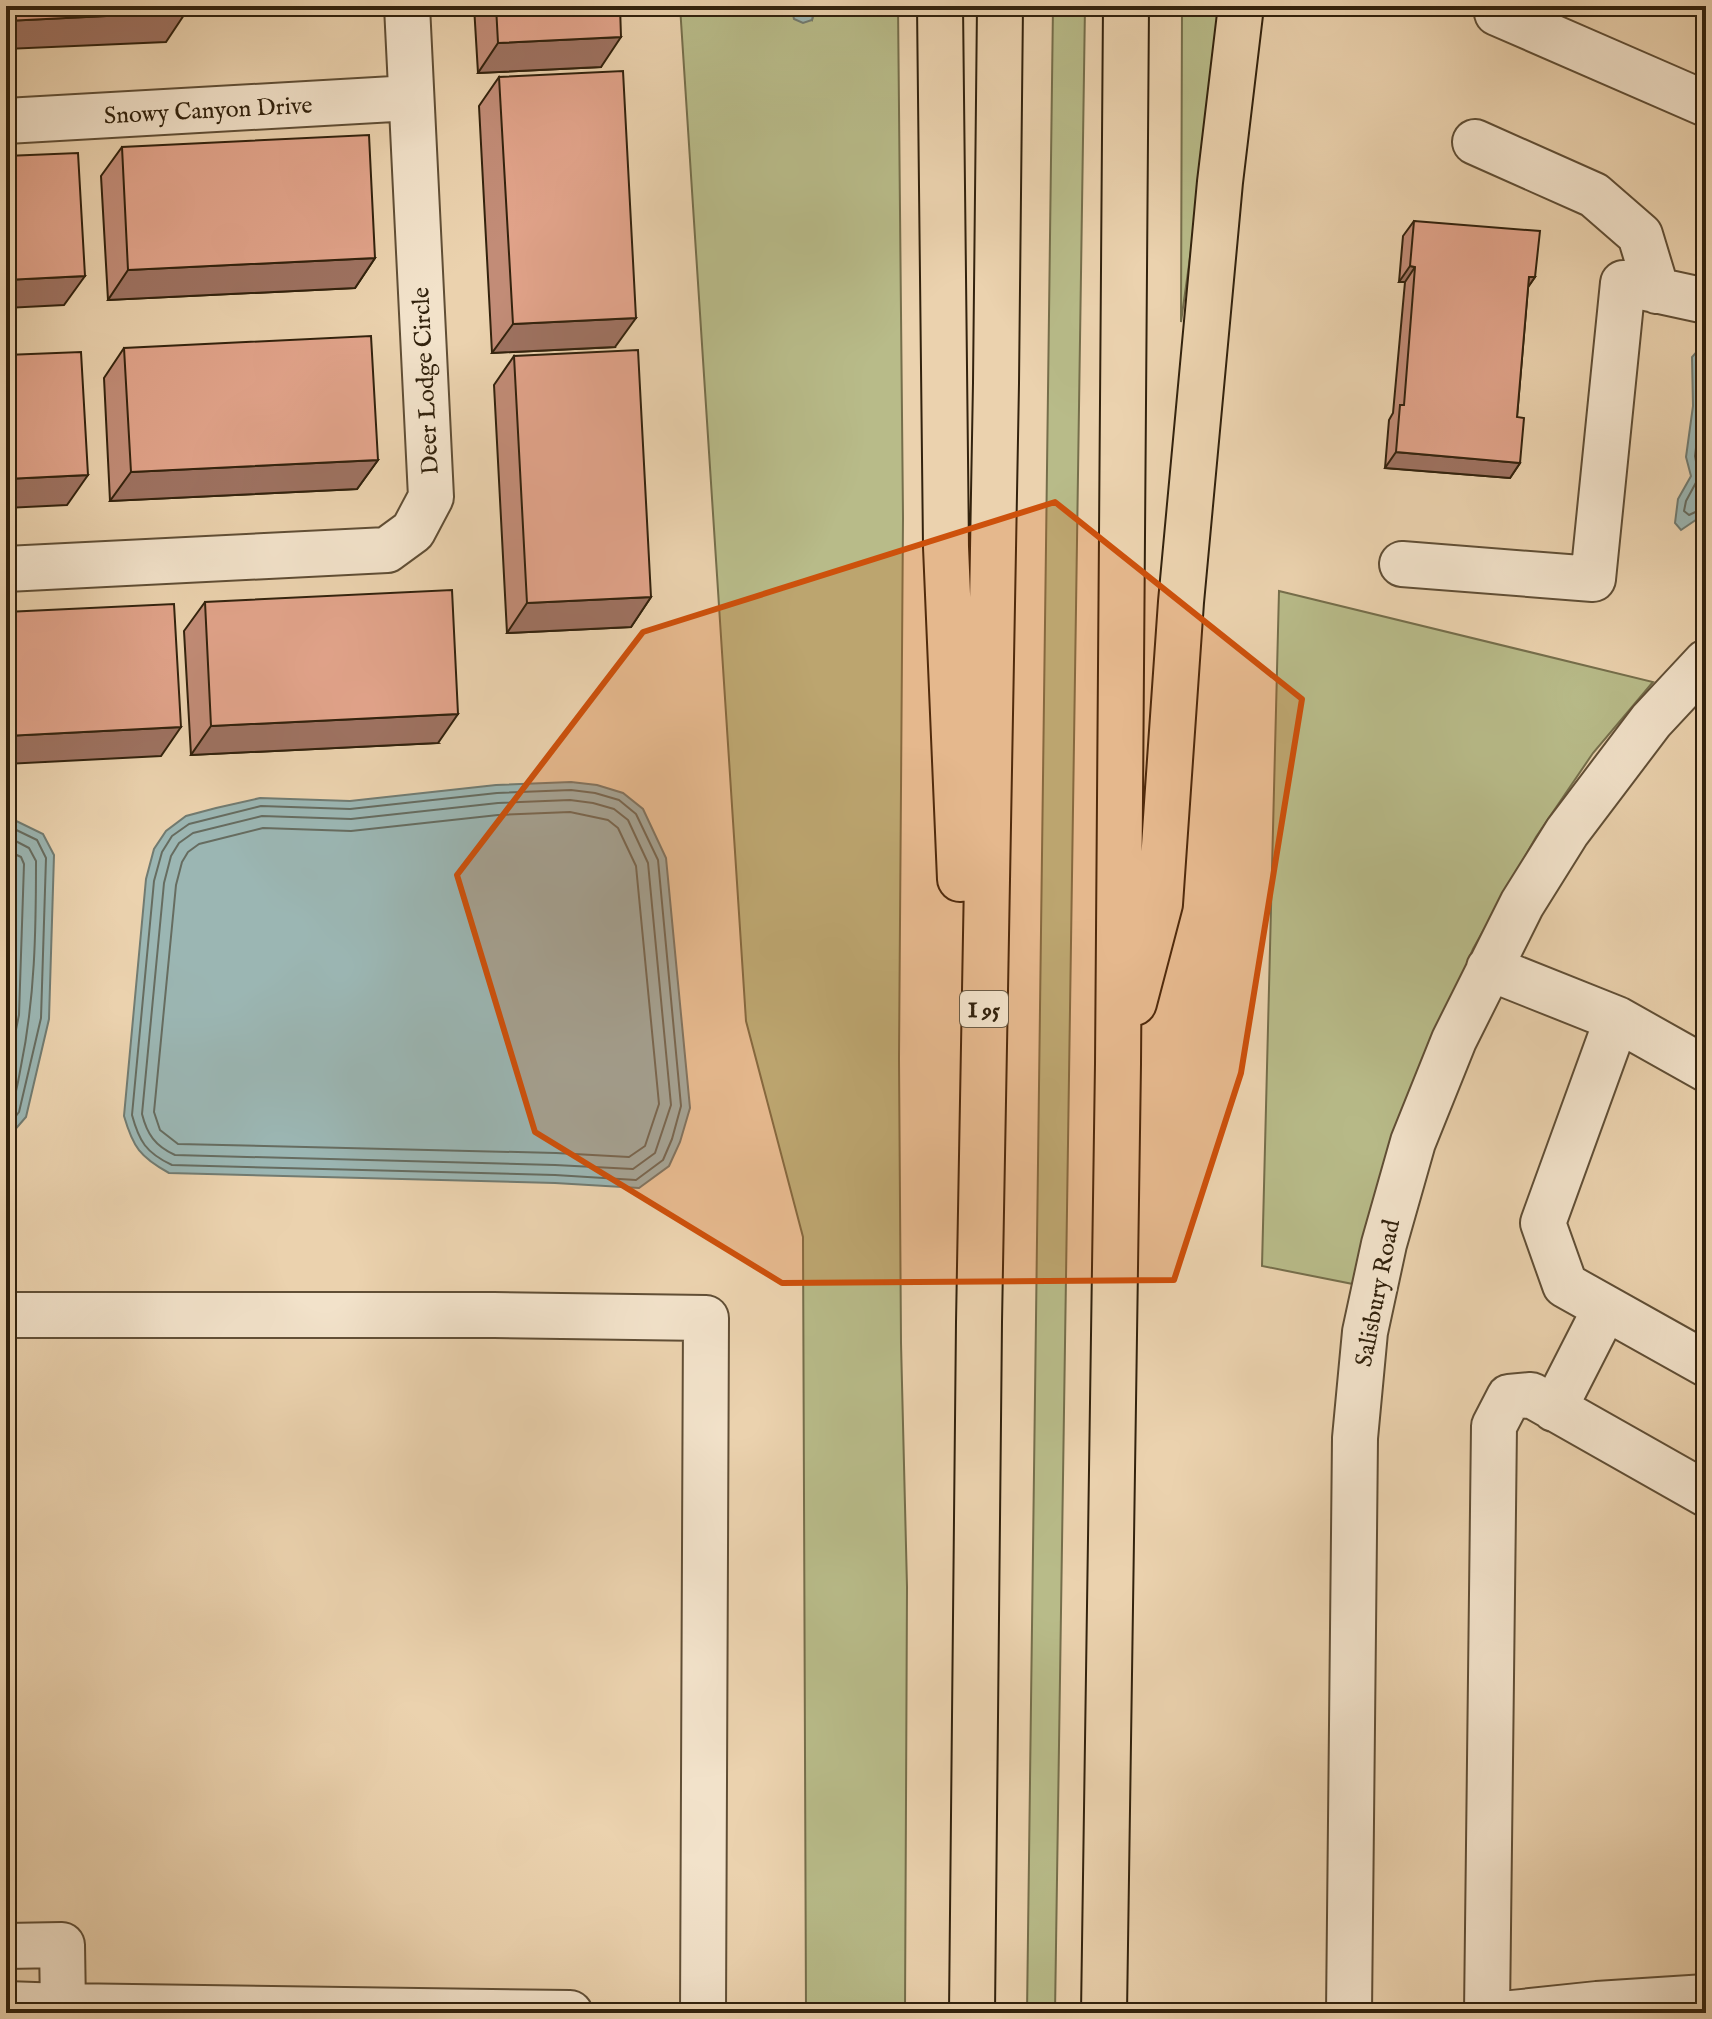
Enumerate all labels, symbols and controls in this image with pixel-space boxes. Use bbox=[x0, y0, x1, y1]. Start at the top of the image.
street label: Snowy Canyon Drive bbox=[103, 91, 313, 132]
street label: Deer Lodge Circle bbox=[406, 286, 447, 475]
road number: I 95 bbox=[960, 991, 1008, 1027]
street label: Salisbury Road bbox=[1349, 1217, 1408, 1370]

